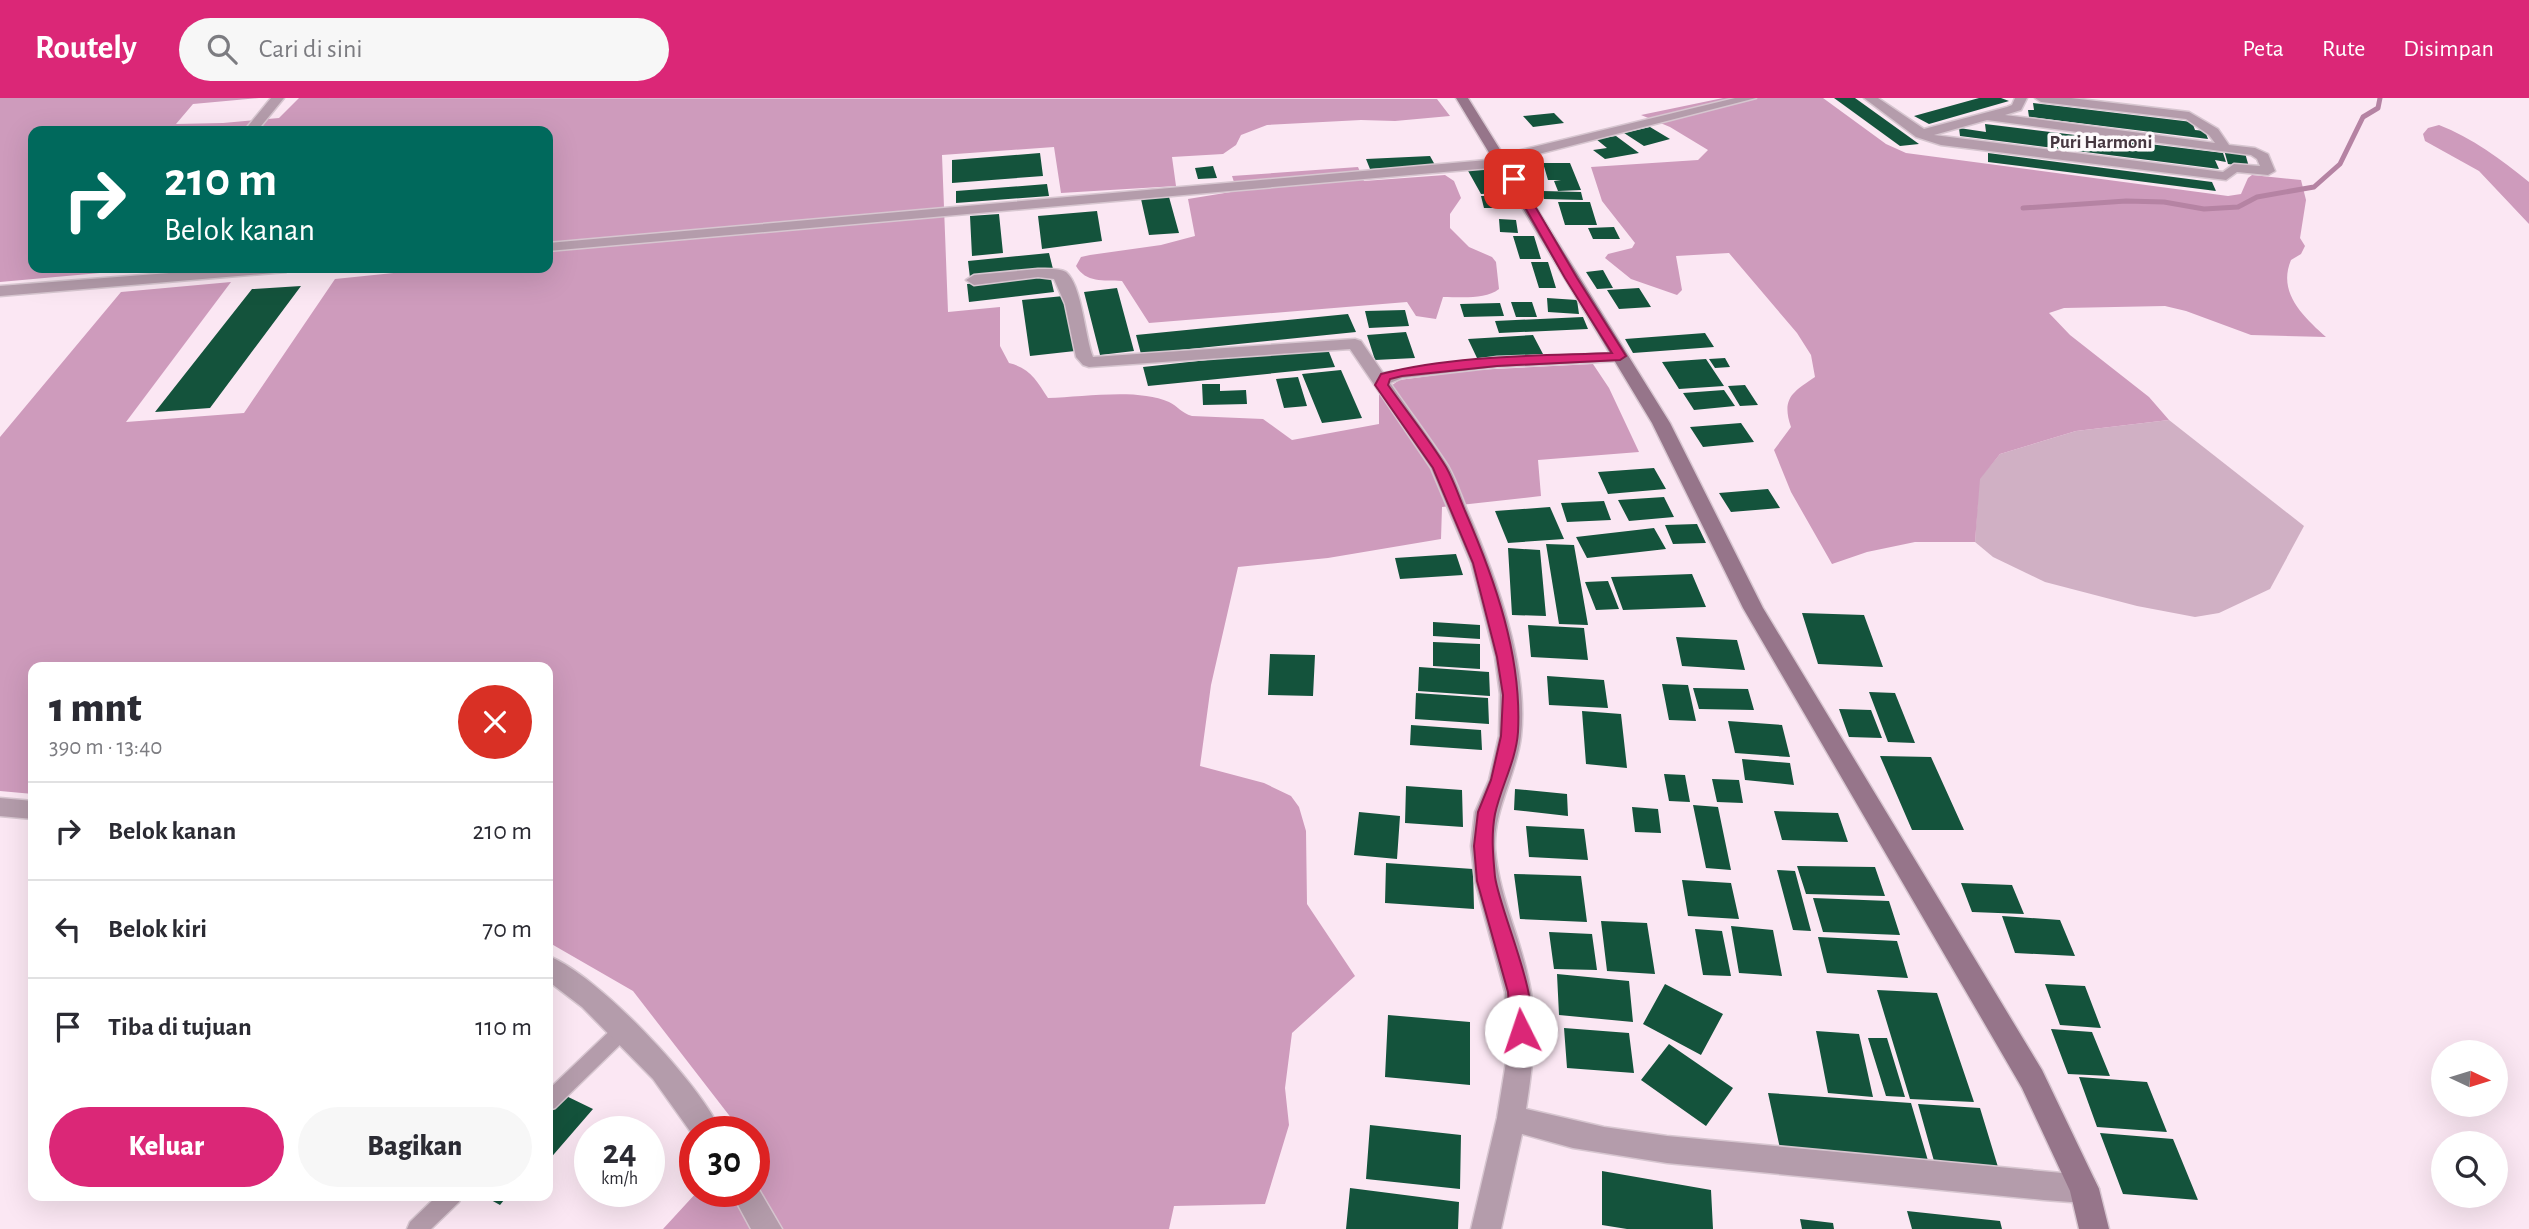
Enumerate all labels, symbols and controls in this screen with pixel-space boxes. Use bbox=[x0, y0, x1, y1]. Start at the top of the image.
search box bbox=[179, 18, 669, 81]
icon: search bbox=[203, 30, 241, 68]
text: Routely bbox=[35, 32, 137, 65]
text: Cari di sini bbox=[259, 36, 363, 62]
text: Peta bbox=[2243, 37, 2284, 61]
text: Rute bbox=[2322, 37, 2365, 61]
text: Disimpan bbox=[2403, 37, 2494, 61]
district label: Puri Harmoni bbox=[2050, 133, 2152, 152]
pin bbox=[1484, 149, 1544, 209]
icon: right bbox=[49, 154, 140, 245]
text: 210 m bbox=[164, 156, 277, 205]
icon: arrive bbox=[1495, 160, 1533, 198]
text: Belok kanan bbox=[164, 214, 315, 246]
button: close bbox=[458, 685, 532, 759]
text: 1 mnt bbox=[49, 687, 142, 729]
text: 390 m · 13:40 bbox=[49, 736, 162, 759]
icon: right bbox=[49, 812, 87, 850]
text: Belok kanan bbox=[108, 818, 236, 844]
text: 210 m bbox=[472, 818, 532, 844]
icon: left bbox=[49, 910, 87, 948]
text: Belok kiri bbox=[108, 916, 207, 942]
text: 70 m bbox=[482, 916, 532, 942]
position arrow bbox=[1484, 994, 1558, 1068]
icon: arrive bbox=[49, 1008, 87, 1046]
text: Tiba di tujuan bbox=[108, 1014, 252, 1040]
text: 110 m bbox=[475, 1014, 532, 1040]
north arrow bbox=[2431, 1040, 2508, 1116]
map controls bbox=[2431, 1040, 2508, 1208]
button: Keluar bbox=[49, 1107, 284, 1187]
button: Bagikan bbox=[298, 1107, 532, 1187]
speed limit sign: 30 bbox=[679, 1116, 770, 1207]
button: search bbox=[2431, 1131, 2508, 1208]
text: 24 bbox=[602, 1135, 637, 1170]
text: km/h bbox=[601, 1170, 638, 1188]

